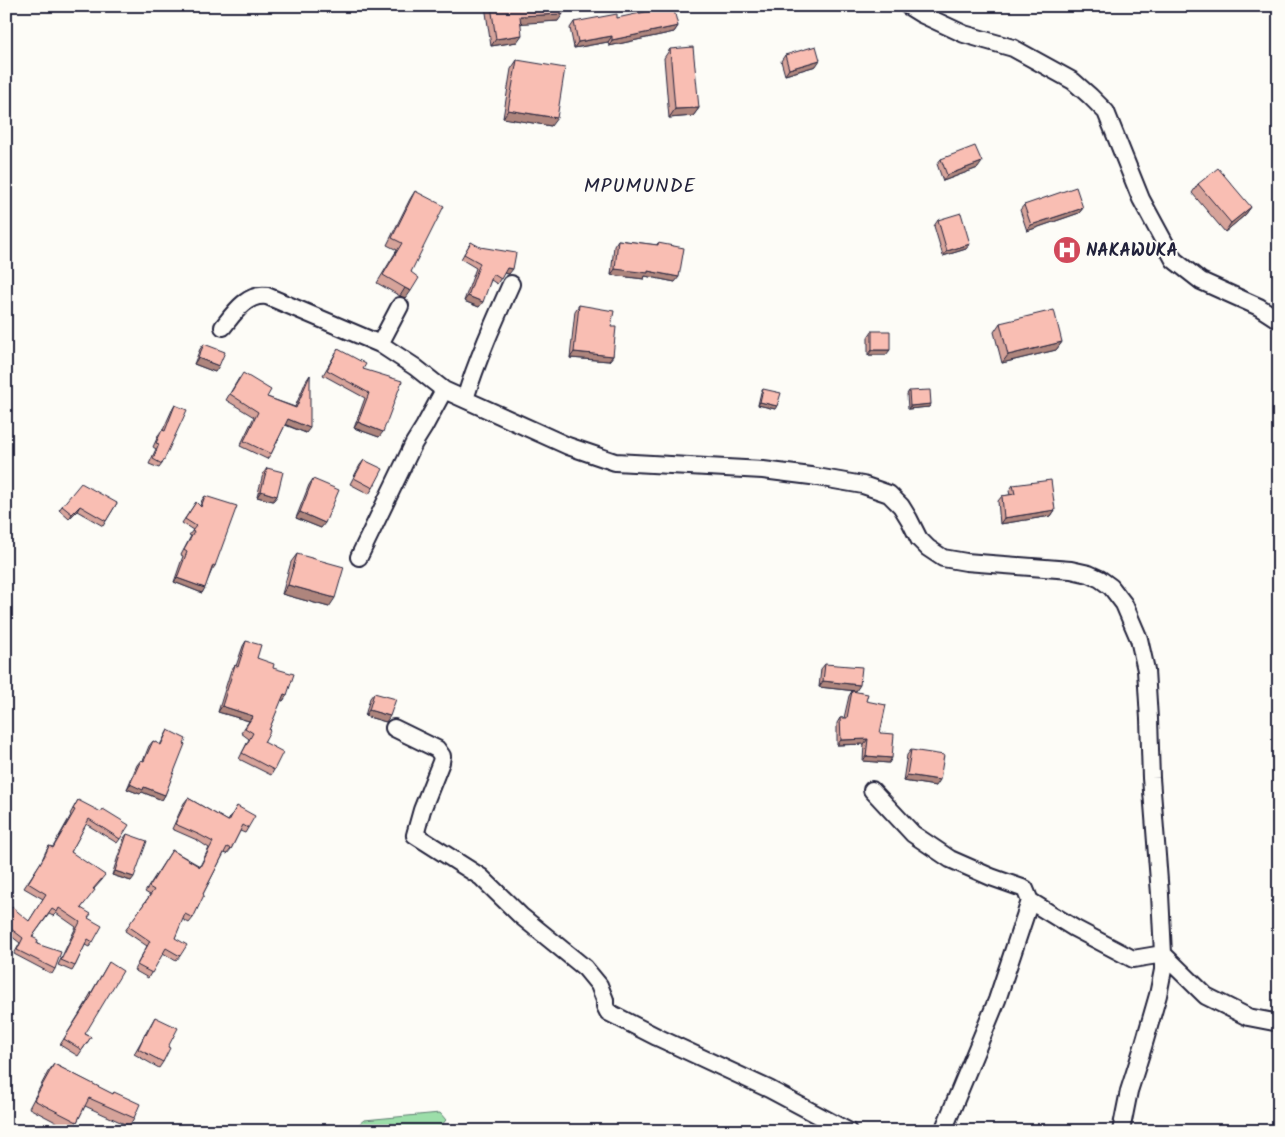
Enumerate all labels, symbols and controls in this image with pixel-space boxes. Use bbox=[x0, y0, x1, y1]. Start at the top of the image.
district label: MPUMUNDE bbox=[584, 171, 697, 203]
hospital icon: NAKAWUKA bbox=[1052, 235, 1082, 265]
place label: NAKAWUKA bbox=[1086, 237, 1178, 266]

